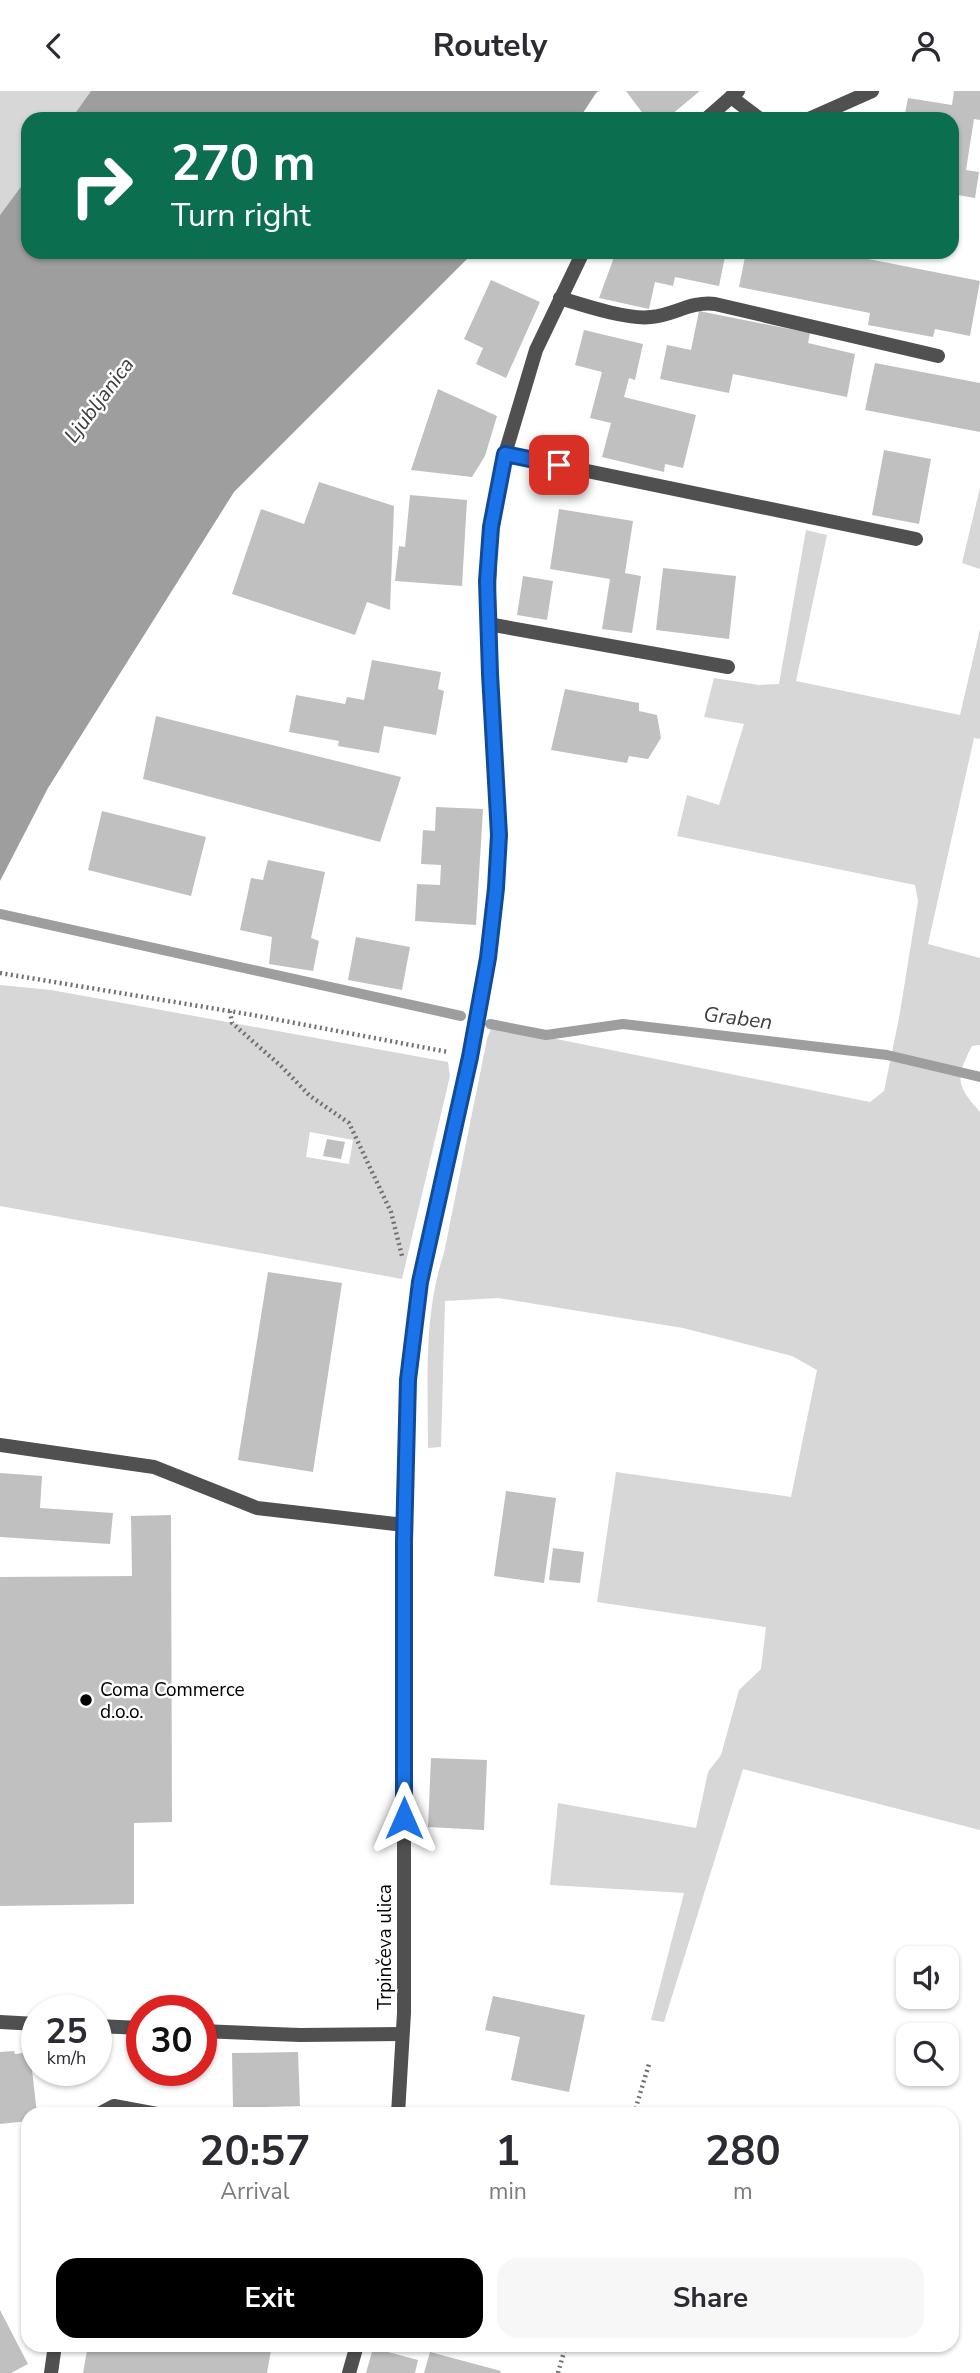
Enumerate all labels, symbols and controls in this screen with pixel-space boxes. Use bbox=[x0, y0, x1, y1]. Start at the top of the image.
text: Routely bbox=[433, 24, 547, 67]
icon: back bbox=[35, 27, 73, 65]
icon: person bbox=[907, 27, 945, 65]
text: 270 m bbox=[171, 130, 315, 197]
icon: right bbox=[56, 140, 147, 231]
text: Turn right bbox=[171, 194, 311, 237]
water label: Ljubljanica bbox=[58, 352, 140, 448]
pin bbox=[529, 435, 589, 495]
icon: arrive bbox=[540, 446, 578, 484]
water label: Graben bbox=[702, 1000, 774, 1036]
place label: Coma Commerce d.o.o. bbox=[100, 1677, 245, 1725]
marker: Coma Commerce d.o.o. bbox=[78, 1692, 94, 1708]
position arrow bbox=[367, 1781, 441, 1855]
street label: Trpinčeva ulica bbox=[372, 1884, 398, 2010]
map controls bbox=[896, 1946, 959, 2086]
button: sound bbox=[896, 1946, 959, 2009]
speed limit sign: 30 bbox=[126, 1995, 217, 2086]
text: 25 bbox=[45, 2008, 88, 2055]
button: search bbox=[896, 2023, 959, 2086]
text: km/h bbox=[47, 2046, 86, 2070]
text: 20:57 bbox=[199, 2123, 310, 2180]
text: 1 bbox=[495, 2123, 520, 2180]
text: 280 bbox=[705, 2123, 781, 2180]
text: Arrival bbox=[220, 2176, 289, 2207]
text: min bbox=[489, 2176, 527, 2207]
text: m bbox=[733, 2176, 753, 2207]
button: Exit bbox=[56, 2258, 483, 2338]
button: Share bbox=[497, 2258, 924, 2338]

